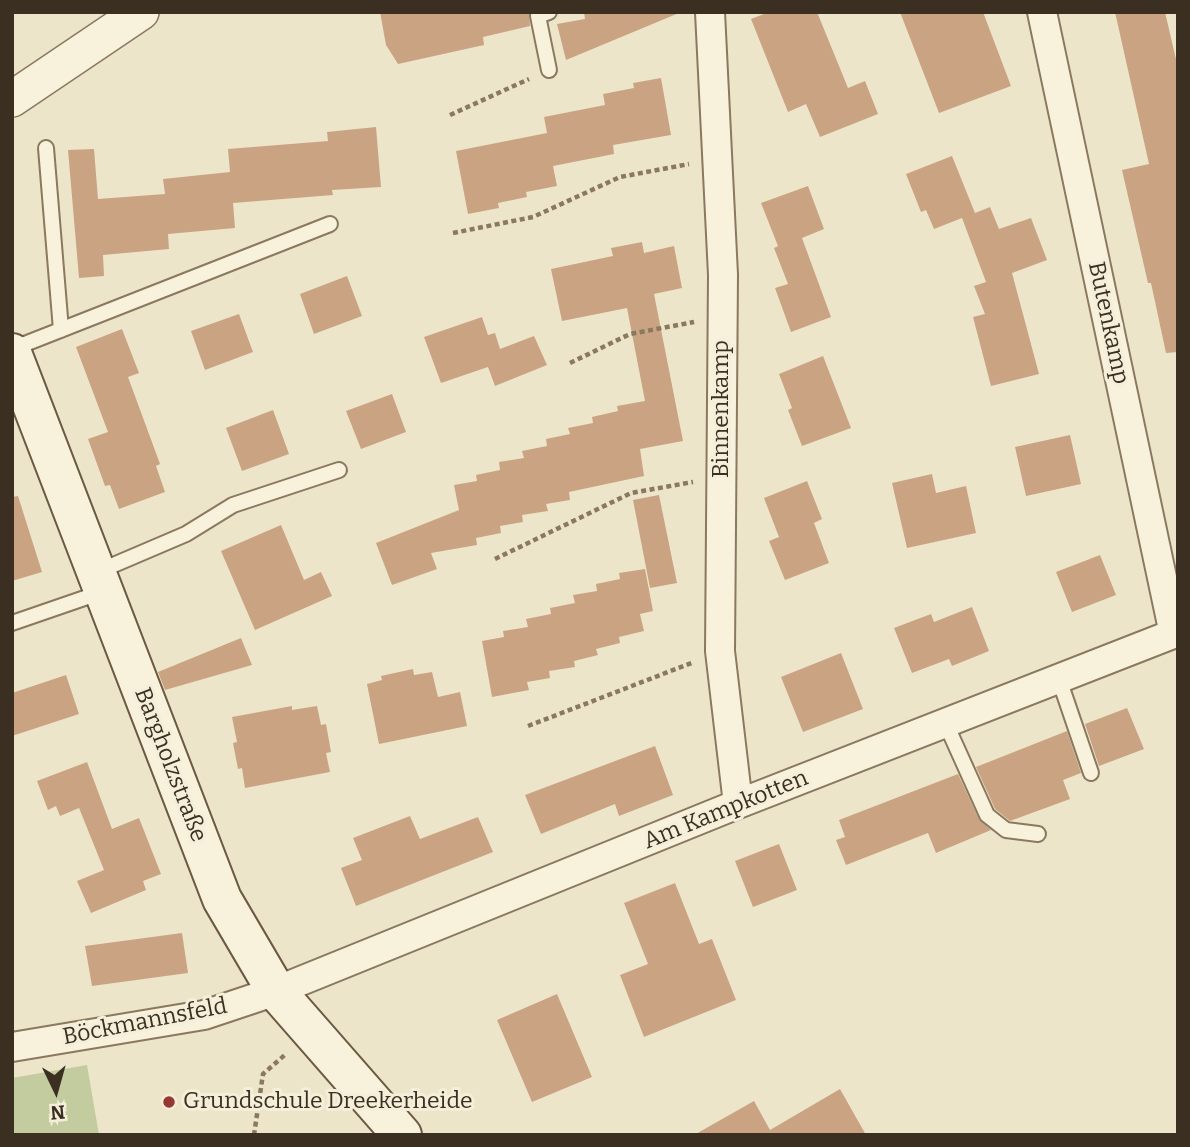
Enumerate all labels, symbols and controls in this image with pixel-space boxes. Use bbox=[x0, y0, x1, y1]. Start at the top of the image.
street label: Butenkamp bbox=[1082, 259, 1134, 387]
street label: Binnenkamp bbox=[708, 340, 736, 478]
street label: Bargholzstraße bbox=[128, 684, 212, 846]
street label: Am Kampkotten bbox=[640, 764, 812, 856]
street label: Böckmannsfeld bbox=[60, 993, 230, 1051]
north arrow bbox=[21, 1056, 91, 1126]
place label: Grundschule Dreekerheide bbox=[183, 1088, 473, 1116]
marker: Grundschule Dreekerheide bbox=[161, 1094, 177, 1110]
text: N bbox=[50, 1100, 66, 1125]

